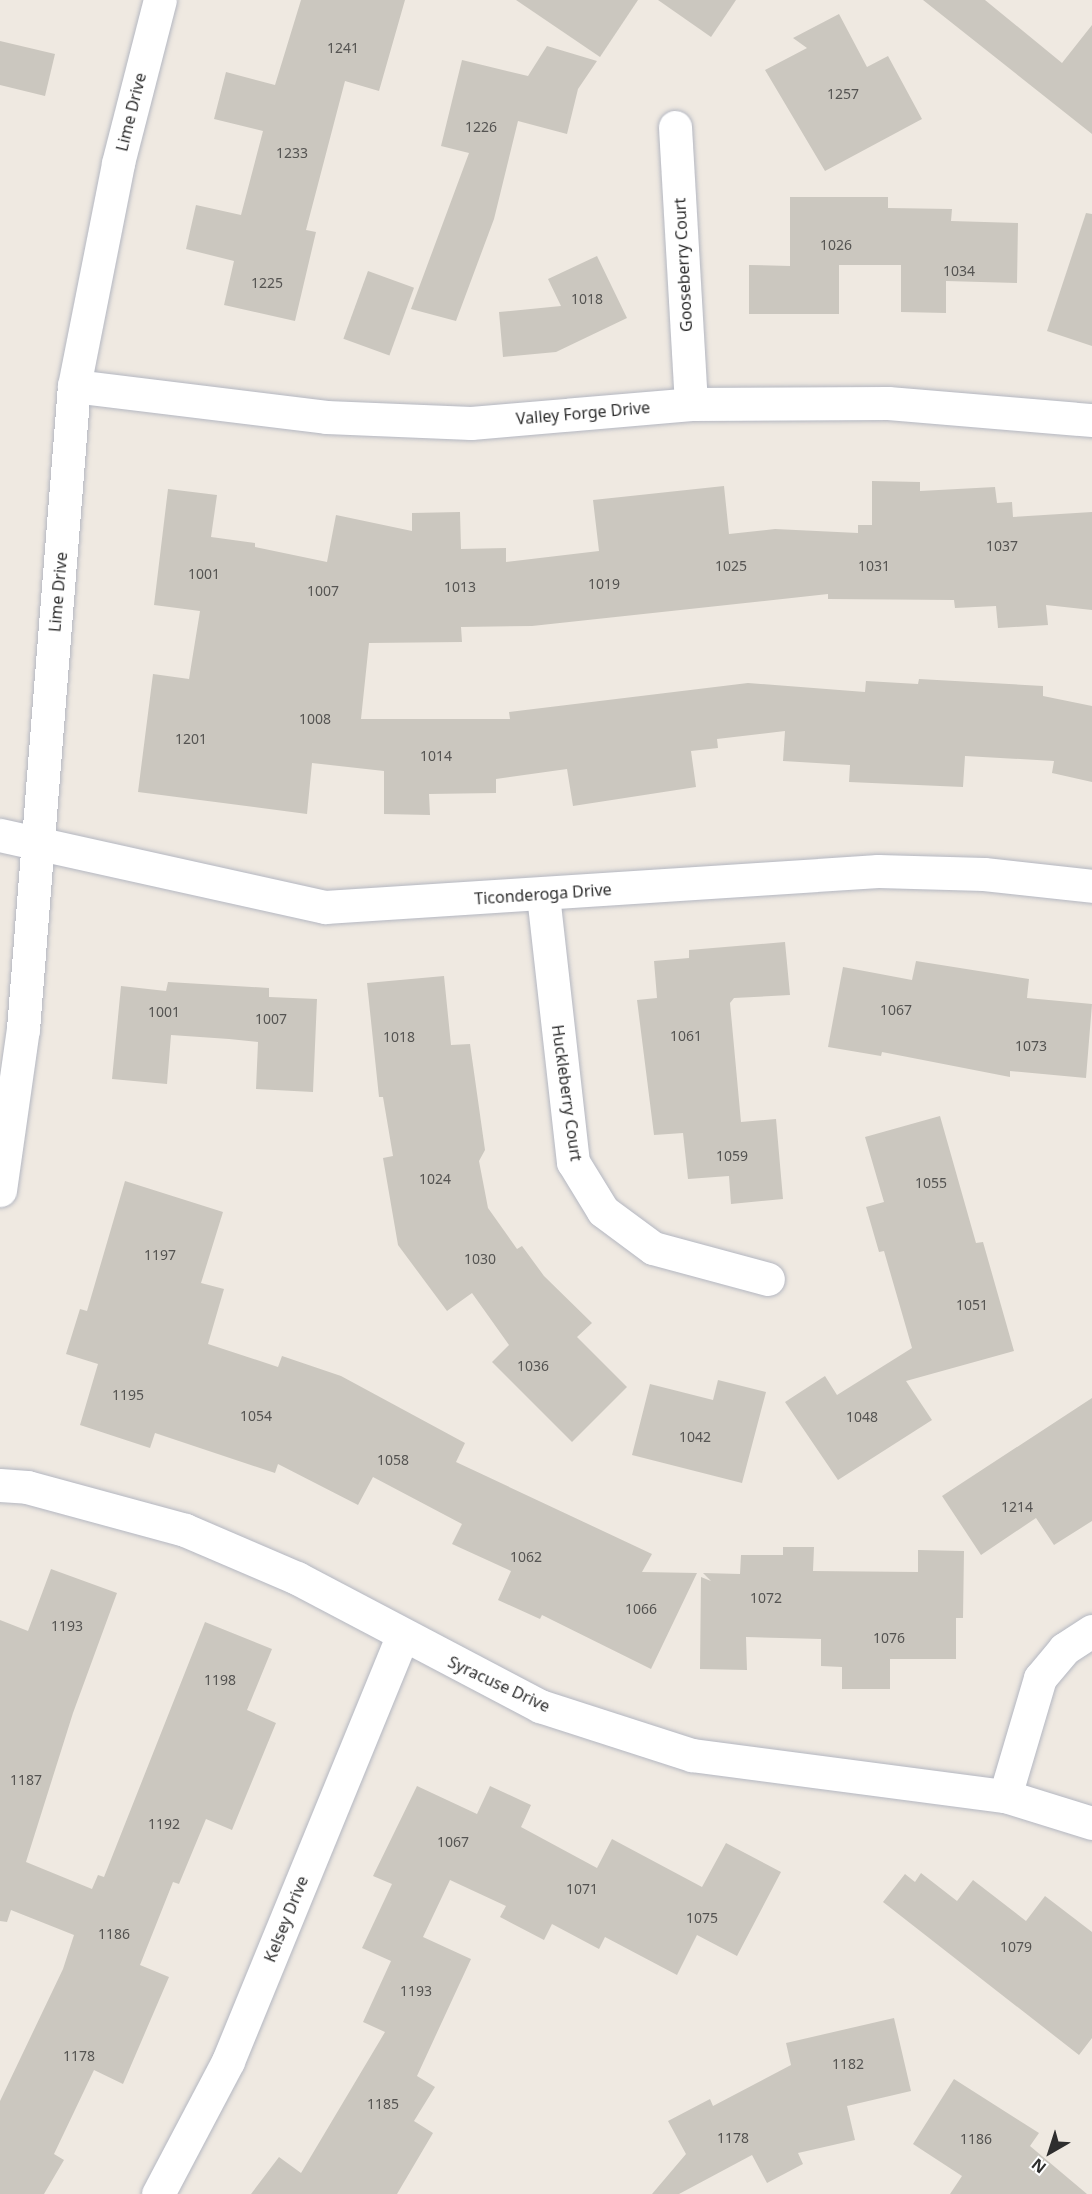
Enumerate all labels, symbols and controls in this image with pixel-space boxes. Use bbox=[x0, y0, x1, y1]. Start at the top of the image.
house number: 1241 bbox=[327, 40, 359, 56]
street label: Lime Drive bbox=[112, 71, 150, 153]
house number: 1257 bbox=[827, 86, 859, 102]
house number: 1226 bbox=[465, 119, 497, 135]
house number: 1233 bbox=[276, 145, 308, 161]
street label: Gooseberry Court bbox=[670, 198, 696, 332]
house number: 1026 bbox=[820, 237, 852, 253]
house number: 1034 bbox=[943, 263, 975, 279]
house number: 1225 bbox=[251, 275, 283, 291]
house number: 1018 bbox=[571, 291, 603, 307]
street label: Valley Forge Drive bbox=[515, 398, 651, 428]
house number: 1037 bbox=[986, 538, 1018, 554]
street label: Lime Drive bbox=[45, 551, 71, 633]
house number: 1025 bbox=[715, 558, 747, 574]
house number: 1031 bbox=[858, 558, 890, 574]
house number: 1001 bbox=[188, 566, 220, 582]
house number: 1019 bbox=[588, 576, 620, 592]
house number: 1013 bbox=[444, 579, 476, 595]
house number: 1007 bbox=[307, 583, 339, 599]
house number: 1008 bbox=[299, 711, 331, 727]
house number: 1201 bbox=[175, 731, 207, 747]
house number: 1014 bbox=[420, 748, 452, 764]
street label: Ticonderoga Drive bbox=[474, 880, 612, 908]
house number: 1067 bbox=[880, 1002, 912, 1018]
house number: 1001 bbox=[148, 1004, 180, 1020]
house number: 1007 bbox=[255, 1011, 287, 1027]
street label: Huckleberry Court bbox=[548, 1024, 586, 1162]
house number: 1061 bbox=[670, 1028, 702, 1044]
house number: 1018 bbox=[383, 1029, 415, 1045]
house number: 1073 bbox=[1015, 1038, 1047, 1054]
house number: 1059 bbox=[716, 1148, 748, 1164]
house number: 1024 bbox=[419, 1171, 451, 1187]
house number: 1055 bbox=[915, 1175, 947, 1191]
house number: 1197 bbox=[144, 1247, 176, 1263]
house number: 1030 bbox=[464, 1251, 496, 1267]
house number: 1051 bbox=[956, 1297, 988, 1313]
house number: 1036 bbox=[517, 1358, 549, 1374]
house number: 1195 bbox=[112, 1387, 144, 1403]
house number: 1054 bbox=[240, 1408, 272, 1424]
house number: 1048 bbox=[846, 1409, 878, 1425]
house number: 1042 bbox=[679, 1429, 711, 1445]
house number: 1058 bbox=[377, 1452, 409, 1468]
house number: 1214 bbox=[1001, 1499, 1033, 1515]
house number: 1062 bbox=[510, 1549, 542, 1565]
house number: 1072 bbox=[750, 1590, 782, 1606]
house number: 1066 bbox=[625, 1601, 657, 1617]
house number: 1193 bbox=[51, 1618, 83, 1634]
house number: 1076 bbox=[873, 1630, 905, 1646]
street label: Syracuse Drive bbox=[445, 1652, 553, 1716]
house number: 1198 bbox=[204, 1672, 236, 1688]
house number: 1187 bbox=[10, 1772, 42, 1788]
house number: 1192 bbox=[148, 1816, 180, 1832]
house number: 1067 bbox=[437, 1834, 469, 1850]
street label: Kelsey Drive bbox=[260, 1873, 312, 1965]
house number: 1071 bbox=[566, 1881, 598, 1897]
house number: 1075 bbox=[686, 1910, 718, 1926]
house number: 1186 bbox=[98, 1926, 130, 1942]
house number: 1079 bbox=[1000, 1939, 1032, 1955]
house number: 1193 bbox=[400, 1983, 432, 1999]
house number: 1178 bbox=[63, 2048, 95, 2064]
house number: 1182 bbox=[832, 2056, 864, 2072]
house number: 1185 bbox=[367, 2096, 399, 2112]
north arrow bbox=[1020, 2122, 1080, 2182]
house number: 1178 bbox=[717, 2130, 749, 2146]
house number: 1186 bbox=[960, 2131, 992, 2147]
text: N bbox=[1027, 2153, 1051, 2179]

